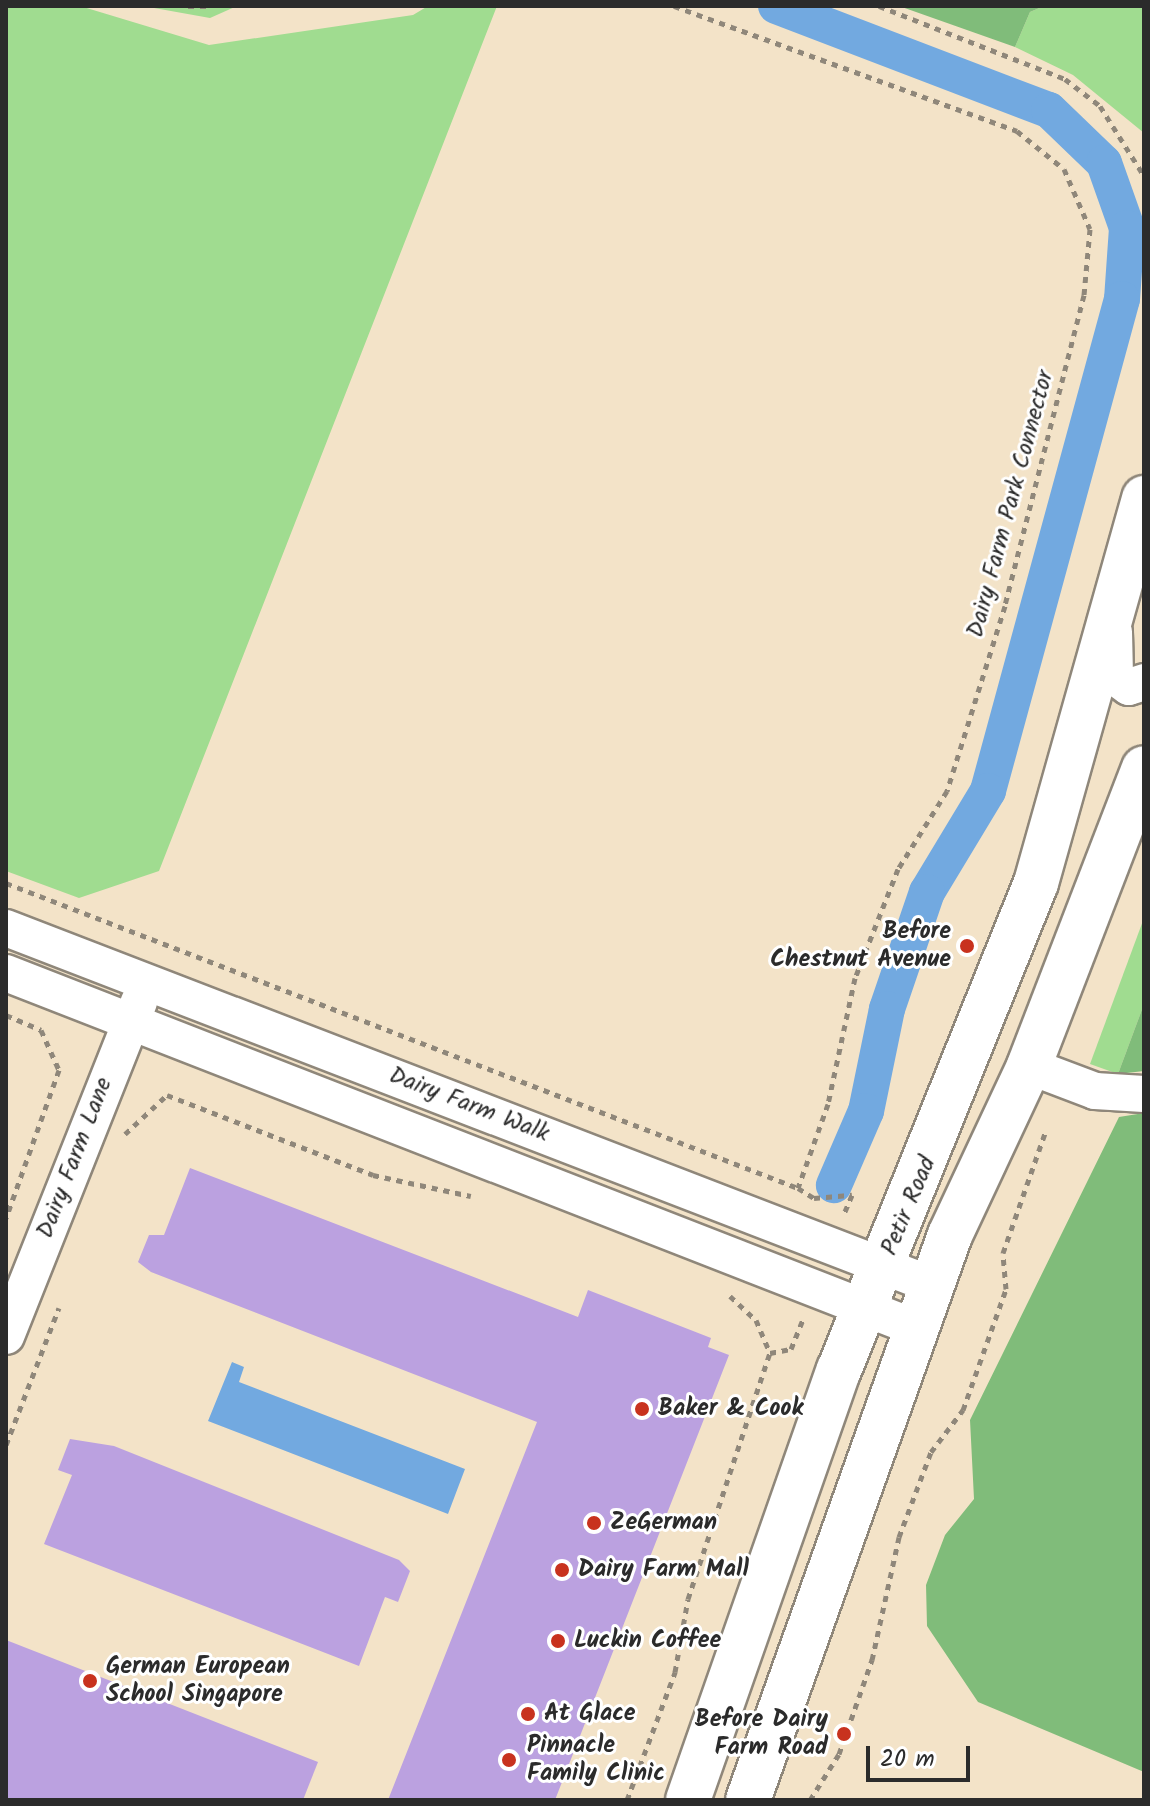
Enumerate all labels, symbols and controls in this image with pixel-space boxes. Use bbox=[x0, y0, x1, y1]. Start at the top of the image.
street label: Dairy Farm Park Connector bbox=[961, 367, 1061, 641]
place label: Before Chestnut Avenue bbox=[770, 918, 951, 974]
marker: Before Chestnut Avenue bbox=[958, 937, 976, 955]
street label: Dairy Farm Walk bbox=[385, 1061, 553, 1149]
street label: Dairy Farm Lane bbox=[31, 1074, 119, 1242]
street label: Petir Road bbox=[875, 1152, 943, 1260]
place label: Baker & Cook bbox=[658, 1395, 803, 1423]
marker: Baker & Cook bbox=[633, 1400, 651, 1418]
place label: ZeGerman bbox=[610, 1509, 717, 1537]
marker: ZeGerman bbox=[585, 1514, 603, 1532]
place label: Dairy Farm Mall bbox=[578, 1556, 749, 1584]
marker: Dairy Farm Mall bbox=[553, 1561, 571, 1579]
place label: Luckin Coffee bbox=[574, 1627, 721, 1655]
marker: Luckin Coffee bbox=[549, 1632, 567, 1650]
place label: German European School Singapore bbox=[106, 1653, 290, 1709]
marker: German European School Singapore bbox=[81, 1672, 99, 1690]
place label: At Glace bbox=[544, 1700, 636, 1728]
marker: At Glace bbox=[519, 1705, 537, 1723]
place label: Before Dairy Farm Road bbox=[695, 1706, 828, 1762]
marker: Before Dairy Farm Road bbox=[835, 1725, 853, 1743]
scale bar bbox=[870, 1730, 974, 1780]
place label: Pinnacle Family Clinic bbox=[527, 1732, 665, 1788]
text: 20 m bbox=[880, 1740, 935, 1779]
marker: Pinnacle Family Clinic bbox=[498, 1749, 520, 1771]

